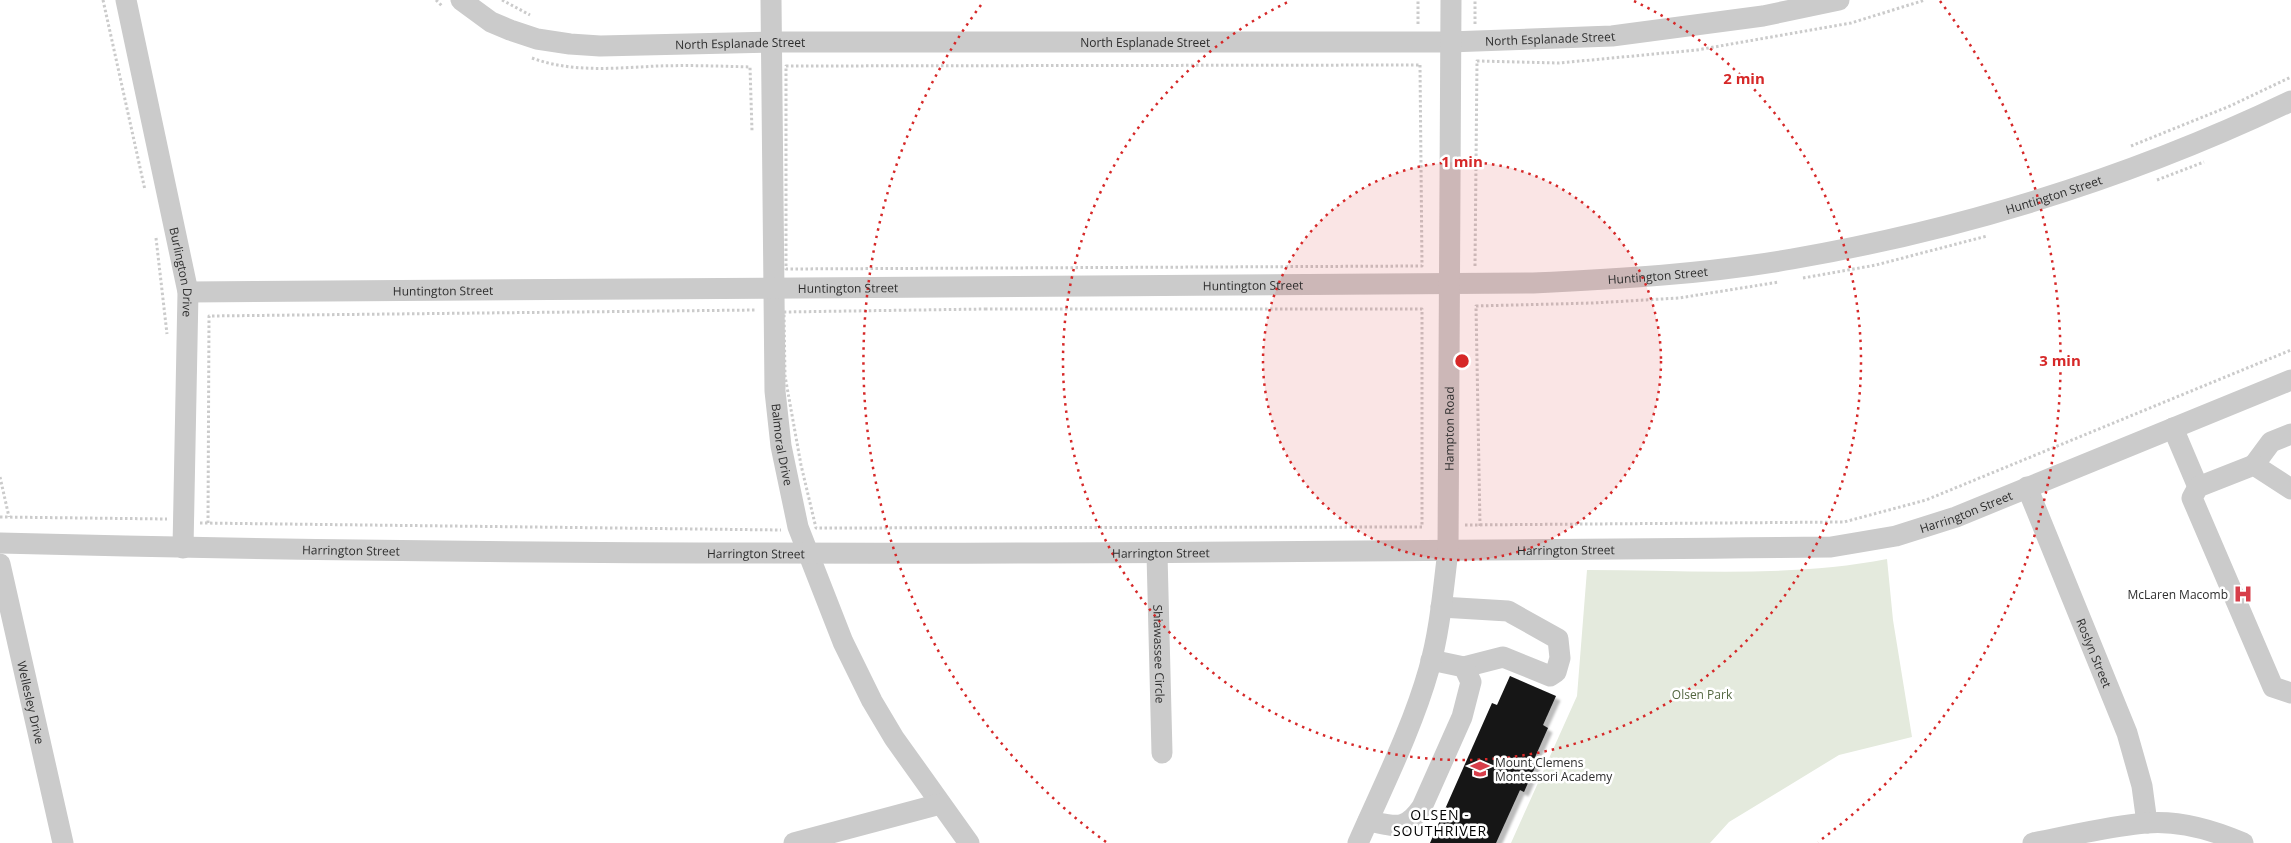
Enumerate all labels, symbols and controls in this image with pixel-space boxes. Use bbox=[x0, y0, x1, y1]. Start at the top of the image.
street label: North Esplanade Street bbox=[1485, 27, 1616, 49]
street label: North Esplanade Street bbox=[675, 34, 805, 53]
street label: North Esplanade Street bbox=[1080, 34, 1210, 51]
text: 2 min bbox=[1723, 68, 1765, 88]
text: 1 min bbox=[1441, 151, 1483, 171]
street label: Huntington Street bbox=[2003, 171, 2104, 218]
street label: Burlington Drive bbox=[166, 225, 197, 318]
street label: Huntington Street bbox=[1607, 262, 1709, 288]
street label: Huntington Street bbox=[1203, 276, 1303, 294]
street label: Huntington Street bbox=[798, 279, 898, 296]
street label: Huntington Street bbox=[393, 281, 493, 299]
text: 3 min bbox=[2039, 350, 2081, 370]
centre of rings bbox=[1453, 352, 1471, 370]
street label: Hampton Road bbox=[1440, 386, 1457, 471]
street label: Balmoral Drive bbox=[768, 403, 798, 487]
street label: Harrington Street bbox=[1917, 486, 2015, 537]
street label: Harrington Street bbox=[302, 541, 400, 559]
street label: Harrington Street bbox=[1517, 541, 1615, 558]
street label: Harrington Street bbox=[707, 544, 805, 562]
street label: Harrington Street bbox=[1112, 544, 1210, 561]
hospital icon: McLaren Macomb bbox=[2232, 583, 2254, 605]
place label: McLaren Macomb bbox=[2128, 586, 2228, 603]
street label: Shiawassee Circle bbox=[1150, 604, 1169, 704]
street label: Roslyn Street bbox=[2073, 616, 2116, 690]
street label: Wellesley Drive bbox=[14, 659, 49, 746]
park label: Olsen Park bbox=[1672, 686, 1733, 703]
place label: Mount Clemens Montessori Academy bbox=[1495, 754, 1613, 785]
school or university icon: Mount Clemens Montessori Academy bbox=[1469, 758, 1491, 780]
district label: OLSEN - SOUTHRIVER bbox=[1393, 805, 1487, 840]

